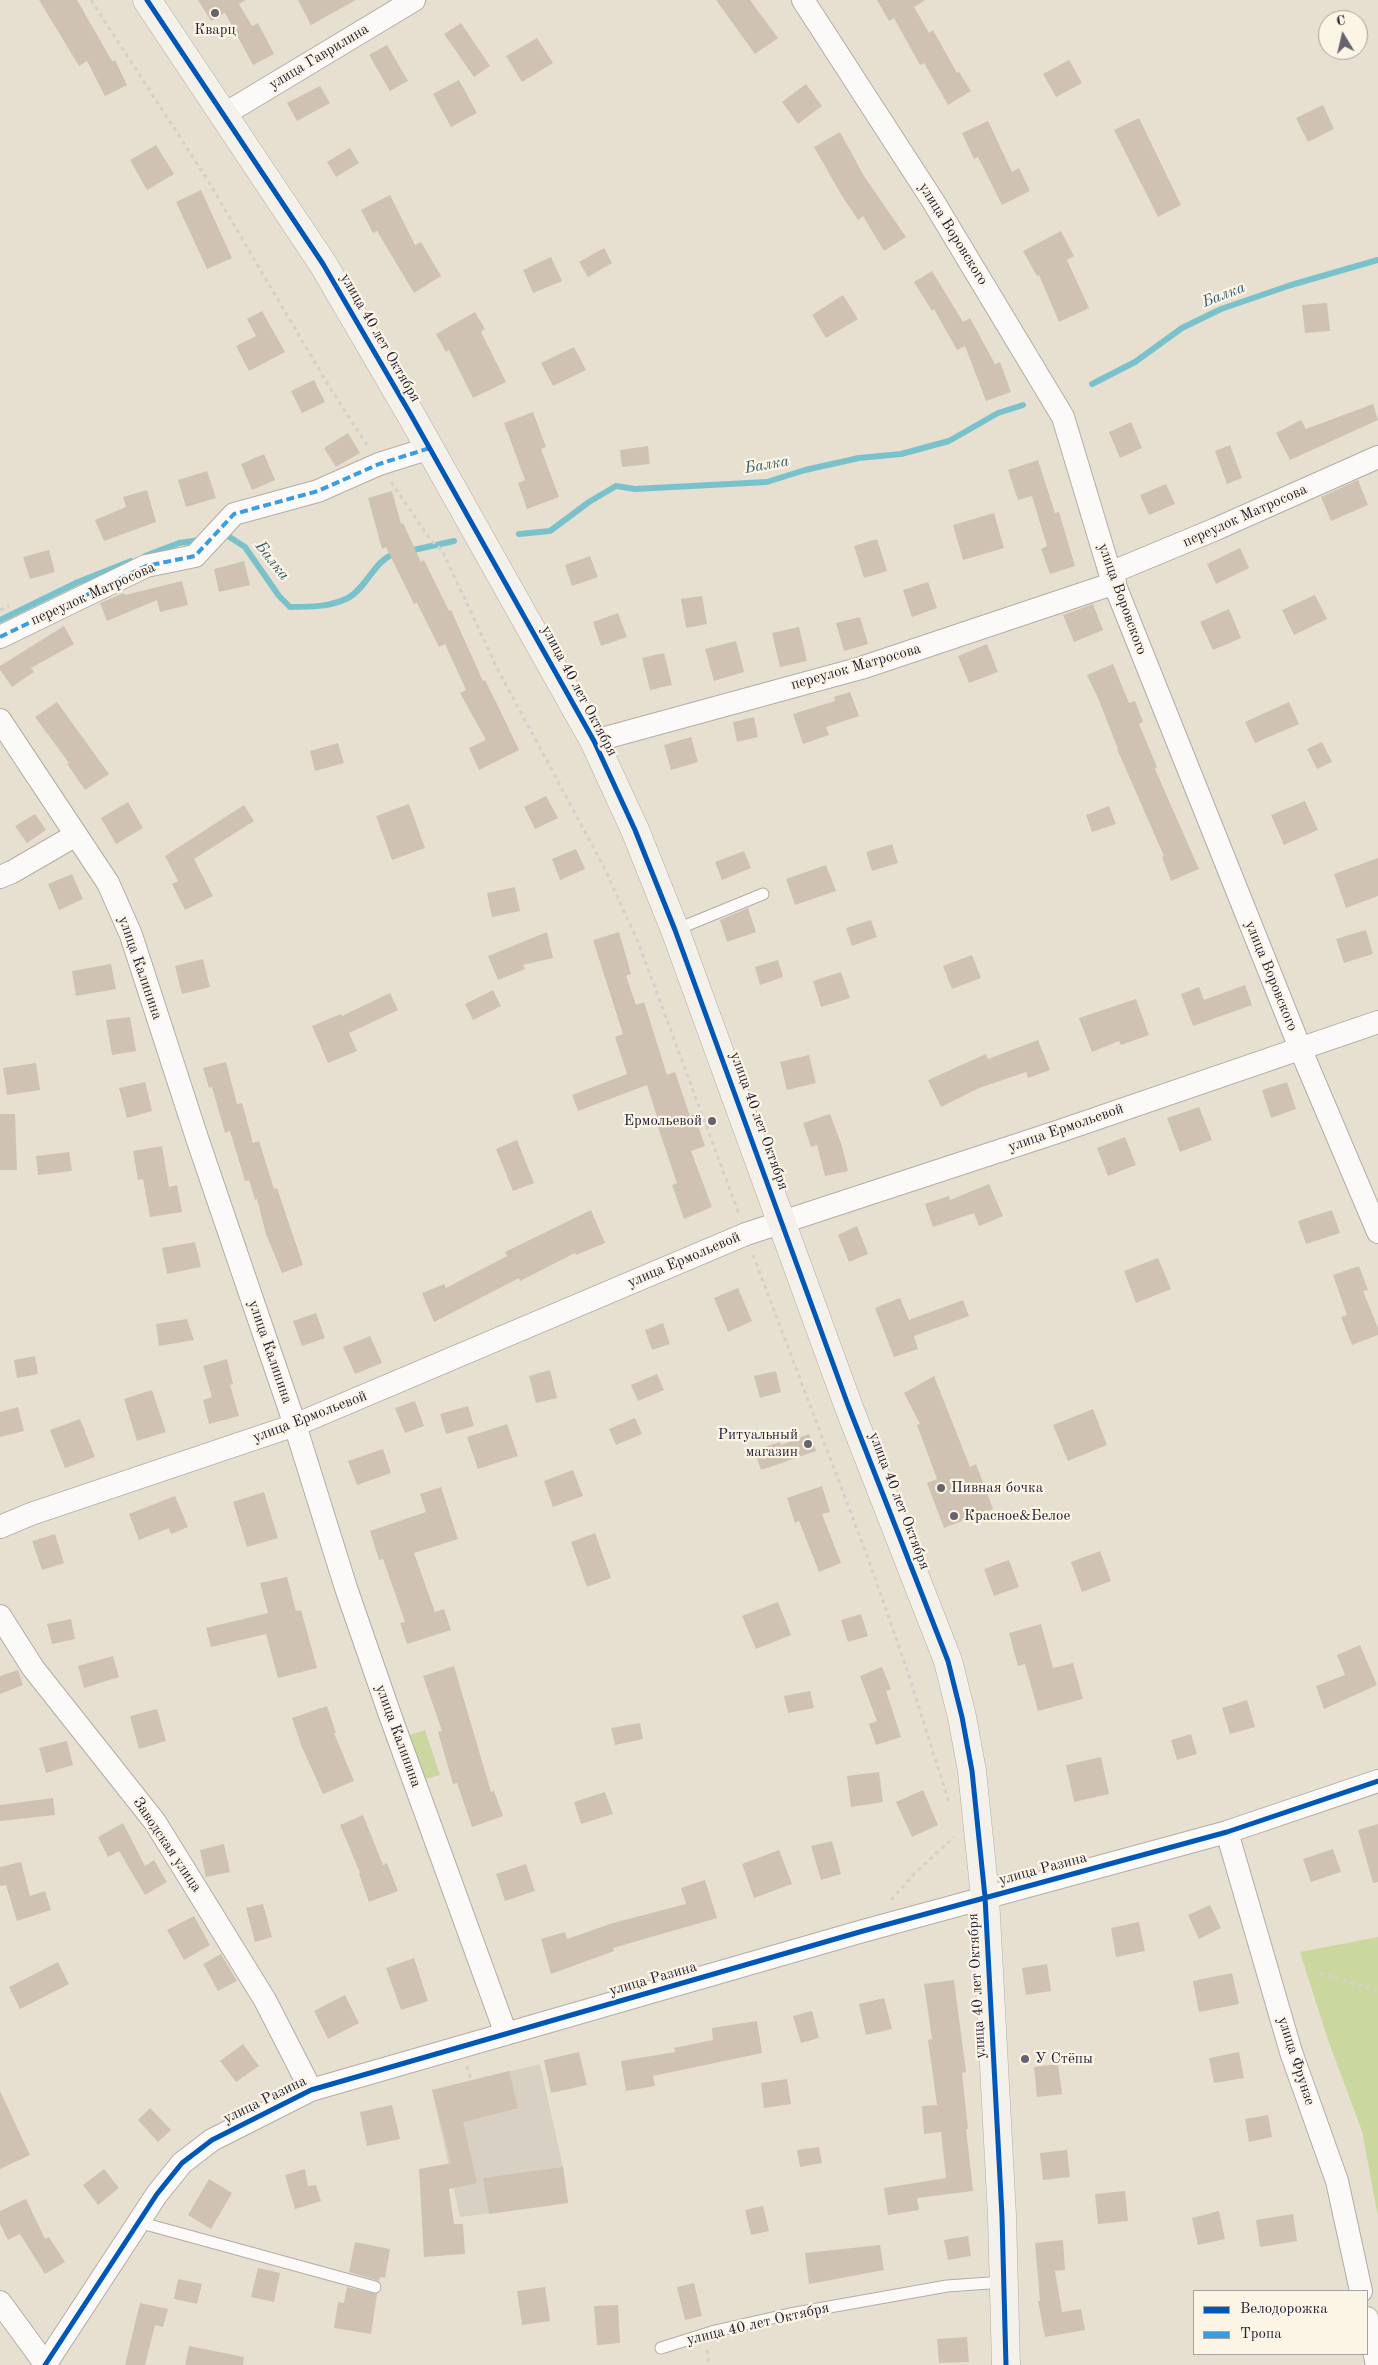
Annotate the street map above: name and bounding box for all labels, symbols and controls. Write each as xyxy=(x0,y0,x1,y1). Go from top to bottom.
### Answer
marker: Кварц xyxy=(209,7,221,19)
north arrow xyxy=(1318,10,1368,60)
text: С xyxy=(1335,14,1346,29)
street label: улица Гаврилина xyxy=(266,20,372,94)
place label: Кварц xyxy=(194,21,236,39)
street label: улица Воровского xyxy=(914,179,992,289)
street label: улица 40 лет Октября xyxy=(336,270,424,406)
water label: Балка xyxy=(1200,278,1248,312)
water label: Балка xyxy=(743,452,791,478)
street label: переулок Матросова xyxy=(1180,480,1310,552)
water label: Балка xyxy=(251,538,293,584)
street label: улица Воровского xyxy=(1093,541,1151,657)
street label: переулок Матросова xyxy=(28,558,158,630)
street label: улица 40 лет Октября xyxy=(537,622,621,760)
street label: переулок Матросова xyxy=(789,640,923,694)
street label: улица Калинина xyxy=(114,914,166,1022)
street label: улица Воровского xyxy=(1241,918,1301,1034)
street label: улица 40 лет Октября xyxy=(726,1049,792,1193)
street label: улица Ермольевой xyxy=(1006,1100,1126,1156)
place label: Ермольевой xyxy=(624,1112,702,1130)
marker: Ермольевой xyxy=(706,1115,718,1127)
street label: улица Ермольевой xyxy=(625,1228,743,1292)
street label: улица Калинина xyxy=(244,1298,296,1406)
street label: улица Ермольевой xyxy=(250,1387,370,1447)
place label: Ритуальный магазин xyxy=(718,1426,798,1461)
street label: улица 40 лет Октября xyxy=(864,1430,934,1572)
marker: Ритуальный магазин xyxy=(802,1438,814,1450)
place label: Пивная бочка xyxy=(951,1479,1043,1497)
marker: Пивная бочка xyxy=(935,1482,947,1494)
place label: Красное&Белое xyxy=(964,1507,1070,1525)
marker: Красное&Белое xyxy=(948,1510,960,1522)
street label: улица Калинина xyxy=(371,1682,425,1790)
street label: Заводская улица xyxy=(129,1794,205,1896)
street label: улица Разина xyxy=(997,1849,1089,1889)
street label: улица 40 лет Октября xyxy=(964,1913,990,2059)
street label: улица Разина xyxy=(607,1958,699,2000)
street label: улица Фрунзе xyxy=(1273,2014,1319,2108)
place label: У Стёпы xyxy=(1035,2050,1093,2068)
marker: У Стёпы xyxy=(1019,2053,1031,2065)
street label: улица Разина xyxy=(220,2072,310,2128)
legend xyxy=(1193,2290,1368,2355)
street label: улица 40 лет Октября xyxy=(685,2299,831,2349)
text: Велодорожка xyxy=(1240,2302,1328,2317)
text: Тропа xyxy=(1240,2327,1282,2342)

